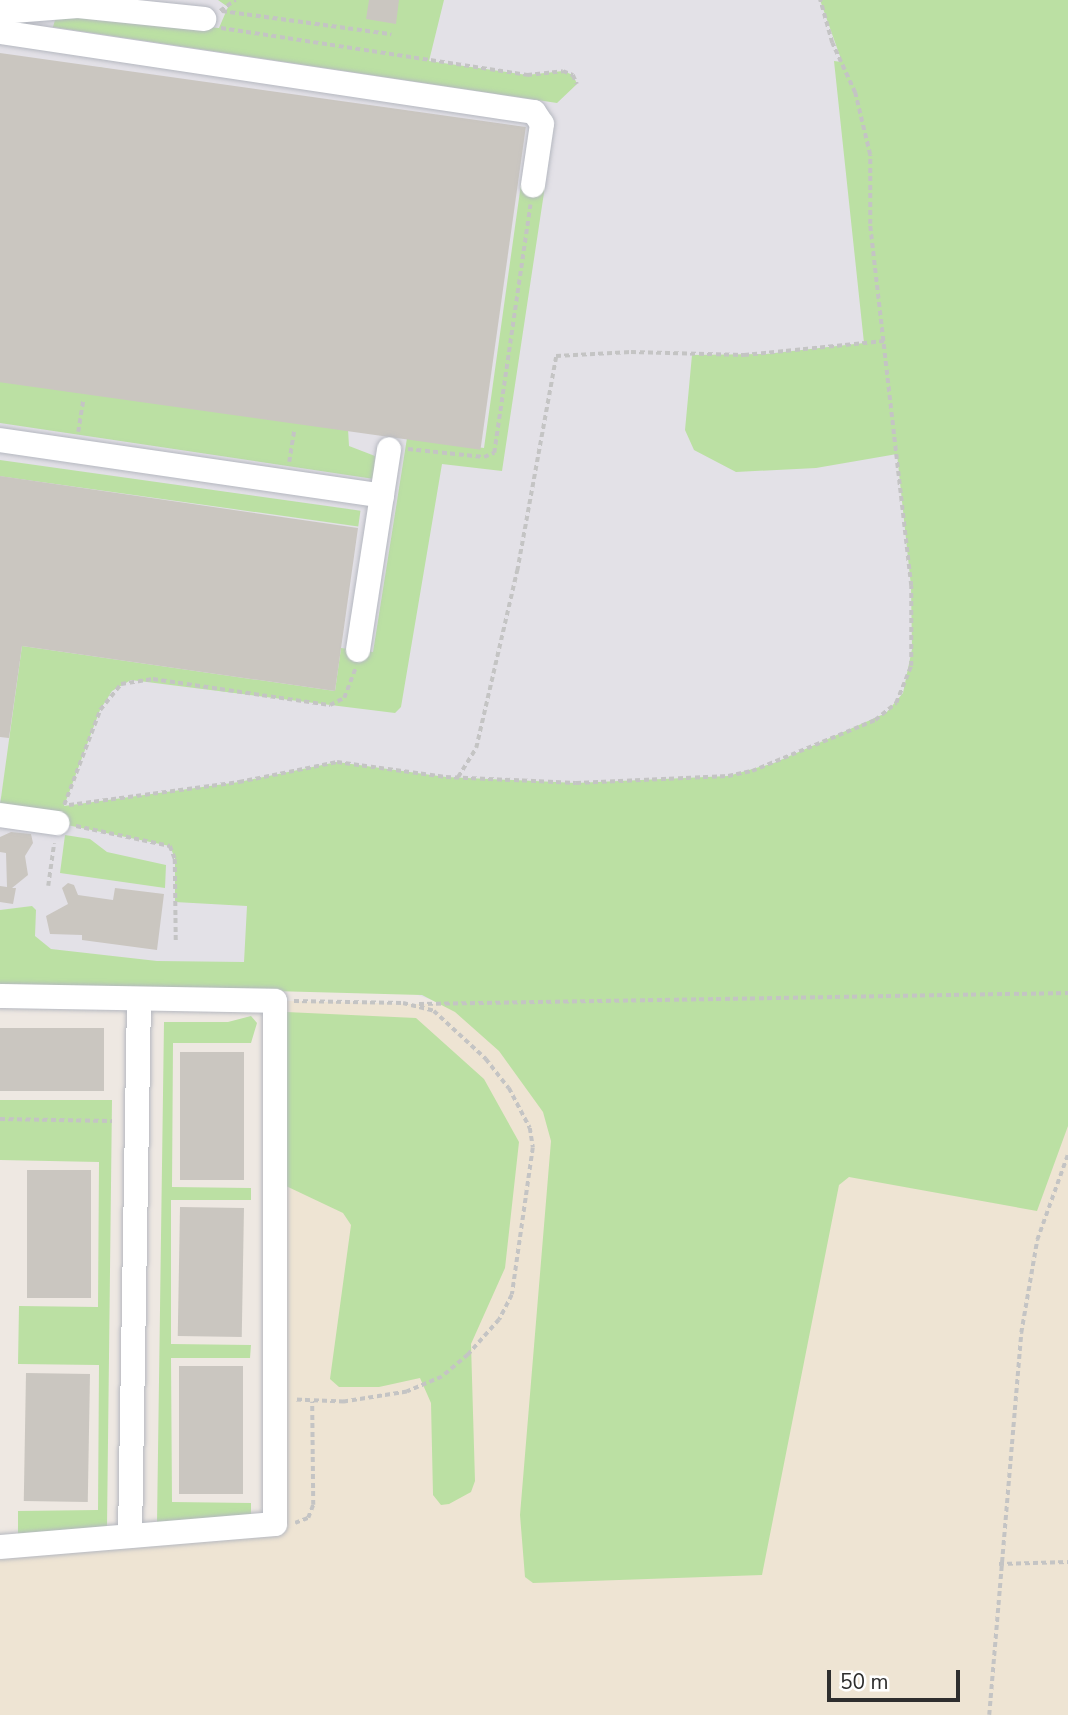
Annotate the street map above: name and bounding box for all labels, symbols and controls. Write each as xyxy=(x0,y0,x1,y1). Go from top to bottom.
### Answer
scale bar xyxy=(830,1656,963,1700)
text: 50 m xyxy=(840,1668,889,1696)

